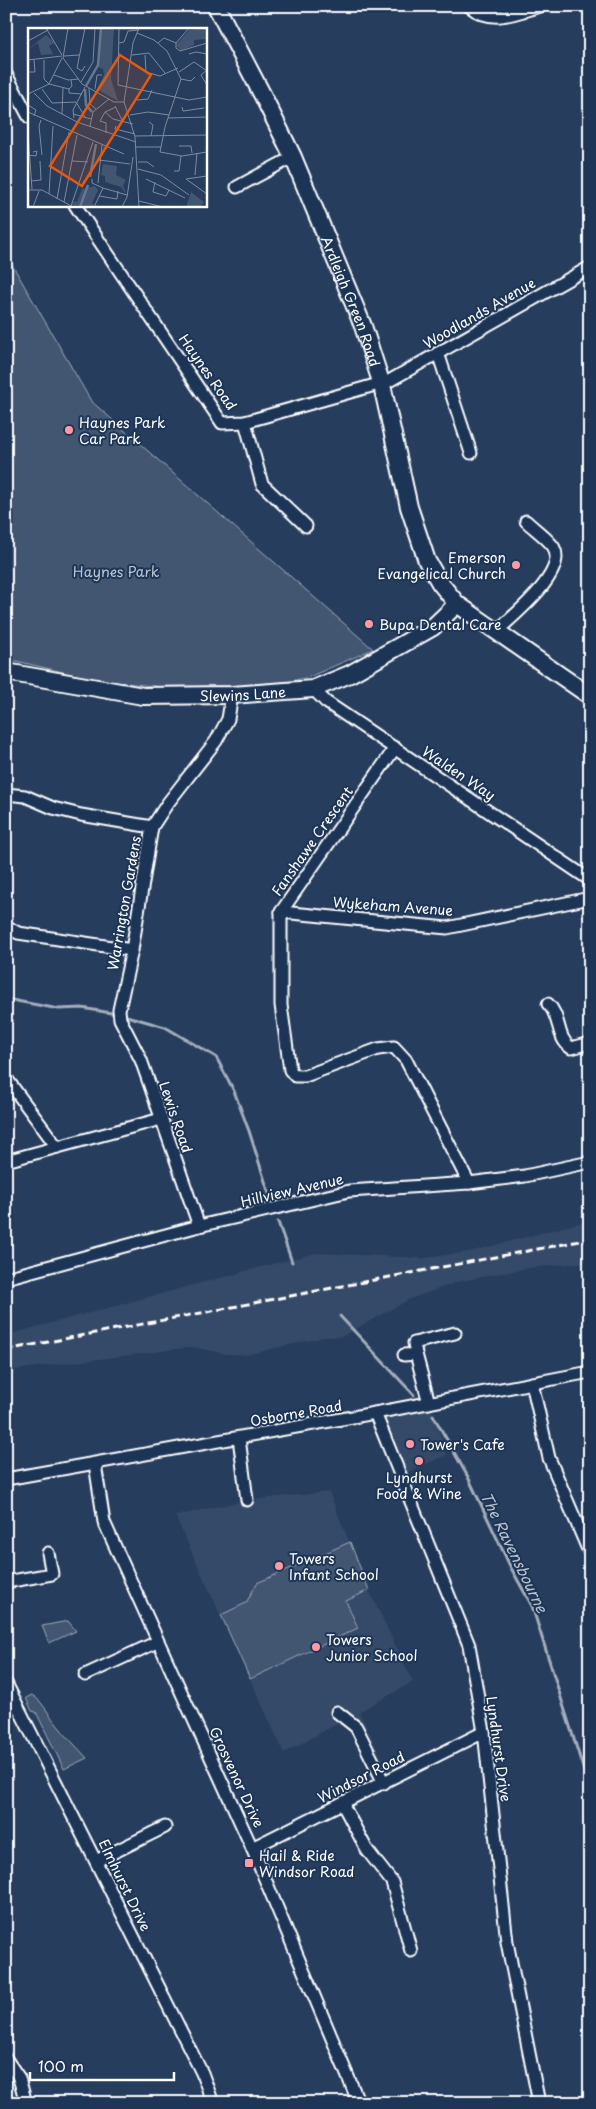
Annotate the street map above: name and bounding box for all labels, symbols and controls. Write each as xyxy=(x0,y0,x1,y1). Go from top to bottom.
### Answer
inset map xyxy=(28,28,206,206)
street label: Ardleigh Green Road xyxy=(316,233,386,369)
street label: Woodlands Avenue xyxy=(419,272,539,354)
street label: Haynes Road xyxy=(174,330,242,414)
place label: Haynes Park Car Park xyxy=(79,412,166,449)
marker: Haynes Park Car Park xyxy=(63,424,75,436)
place label: Emerson Evangelical Church xyxy=(378,547,506,584)
marker: Emerson Evangelical Church xyxy=(510,559,522,571)
park label: Haynes Park xyxy=(73,561,160,582)
place label: Bupa Dental Care xyxy=(379,614,501,635)
marker: Bupa Dental Care xyxy=(363,618,375,630)
street label: Slewins Lane xyxy=(200,681,287,706)
street label: Walden Way xyxy=(418,741,500,805)
street label: Fanshawe Crescent xyxy=(266,782,358,900)
street label: Warrington Gardens xyxy=(102,834,146,972)
street label: Wykeham Avenue xyxy=(332,891,454,921)
street label: Lewis Road xyxy=(154,1078,198,1156)
street label: Hillview Avenue xyxy=(238,1168,346,1212)
street label: Osborne Road xyxy=(248,1395,344,1431)
place label: Tower's Cafe xyxy=(420,1434,505,1455)
marker: Tower's Cafe xyxy=(404,1438,416,1450)
marker: Lyndhurst Food & Wine xyxy=(413,1455,425,1467)
place label: Lyndhurst Food & Wine xyxy=(376,1467,462,1504)
water label: The Ravensbourne xyxy=(476,1488,555,1617)
place label: Towers Infant School xyxy=(289,1548,379,1585)
marker: Towers Infant School xyxy=(273,1560,285,1572)
place label: Towers Junior School xyxy=(326,1629,417,1666)
marker: Towers Junior School xyxy=(310,1641,322,1653)
street label: Lyndhurst Drive xyxy=(481,1695,517,1803)
street label: Grosvenor Drive xyxy=(204,1723,270,1831)
street label: Windsor Road xyxy=(314,1746,408,1808)
street label: Elmhurst Drive xyxy=(94,1835,156,1935)
place label: Hail & Ride Windsor Road xyxy=(259,1845,355,1882)
marker: Hail & Ride Windsor Road xyxy=(243,1857,255,1869)
scale bar xyxy=(30,2049,174,2081)
text: 100 m xyxy=(38,2054,84,2077)

